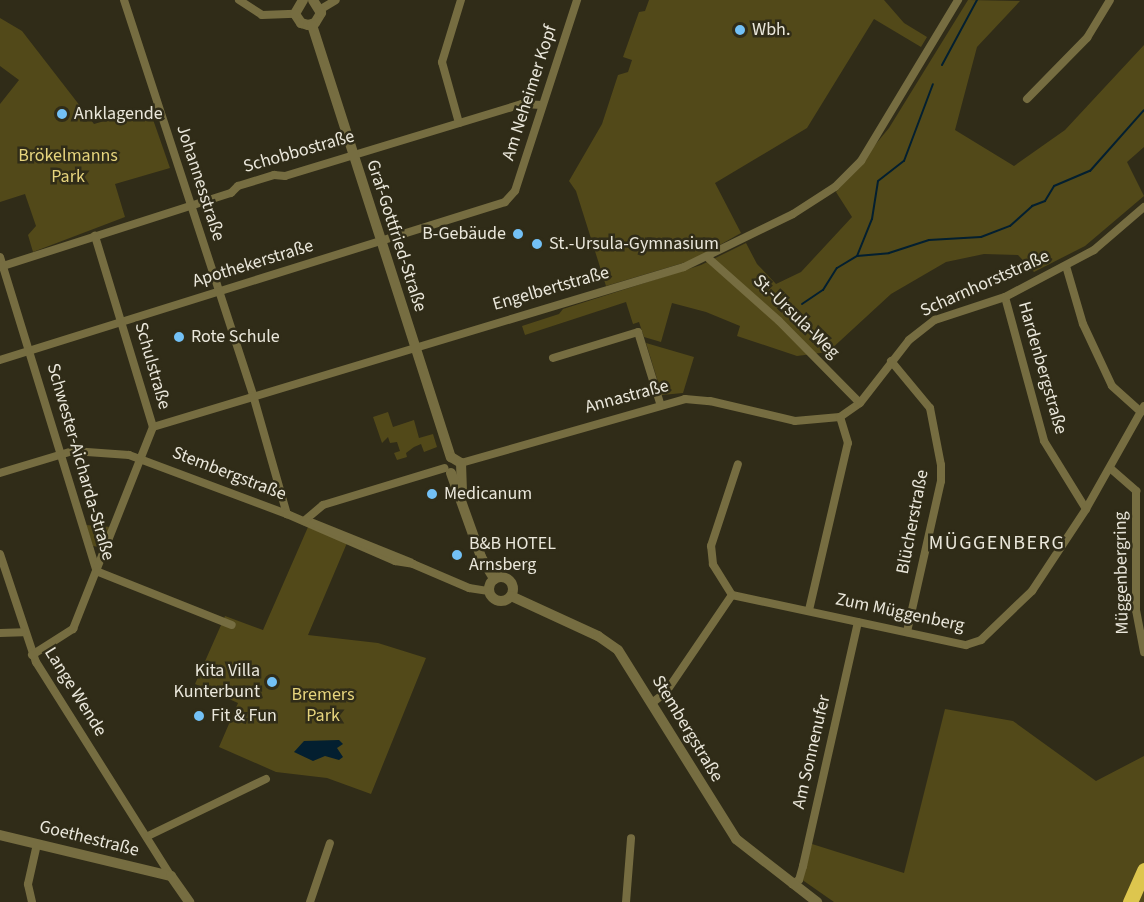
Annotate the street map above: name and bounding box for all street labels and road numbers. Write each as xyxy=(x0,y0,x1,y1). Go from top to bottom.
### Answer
street label: Am Neheimer Kopf xyxy=(498,23,562,163)
street label: Johannesstraße xyxy=(171,122,229,244)
street label: Schobbostraße xyxy=(241,126,357,178)
street label: Graf-Gottfried-Straße xyxy=(361,157,431,315)
street label: Apothekerstraße xyxy=(190,235,316,293)
street label: Scharnhorststraße xyxy=(917,246,1053,322)
street label: Engelbertstraße xyxy=(490,262,612,316)
street label: St.-Ursula-Weg xyxy=(748,270,844,364)
street label: Hardenbergstraße xyxy=(1013,299,1071,437)
street label: Schulstraße xyxy=(129,320,175,412)
street label: Schwester-Aicharda-Straße xyxy=(42,361,118,563)
street label: Annastraße xyxy=(583,375,671,419)
street label: Stembergstraße xyxy=(169,442,289,506)
street label: Blücherstraße xyxy=(892,468,934,576)
street label: Müggenbergring xyxy=(1110,511,1134,635)
street label: Zum Müggenberg xyxy=(834,589,966,637)
street label: Lange Wende xyxy=(39,644,111,740)
street label: Stembergstraße xyxy=(647,672,727,786)
street label: Am Sonnenufer xyxy=(788,693,836,811)
street label: Goethestraße xyxy=(37,816,141,862)

